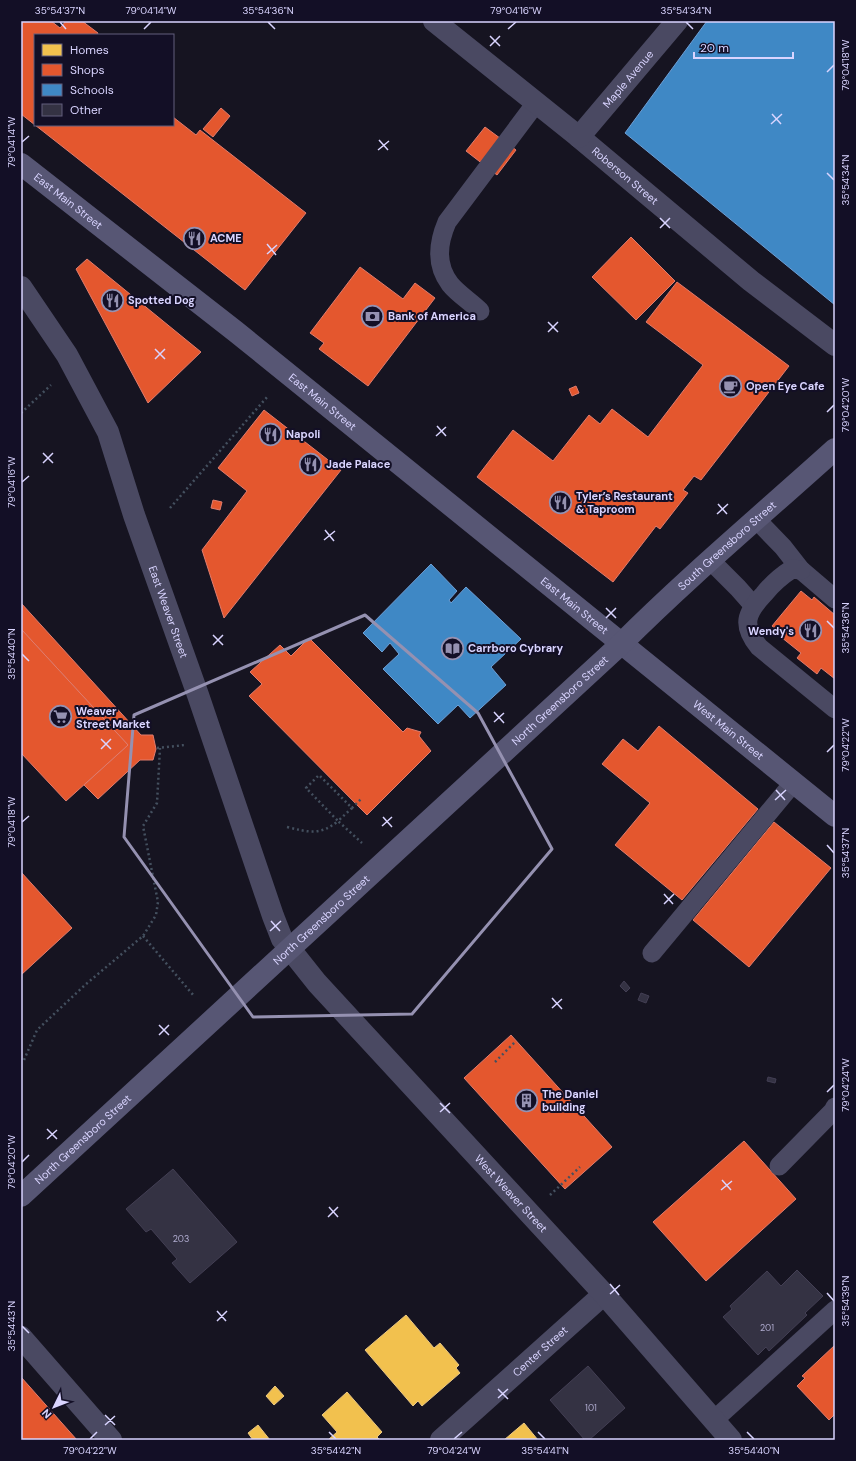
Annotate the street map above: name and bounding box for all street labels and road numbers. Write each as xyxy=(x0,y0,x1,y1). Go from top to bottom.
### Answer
street label: Maple Avenue xyxy=(600,47,656,111)
street label: Roberson Street xyxy=(589,144,661,208)
street label: East Main Street xyxy=(31,170,105,232)
street label: East Main Street xyxy=(286,370,359,433)
street label: South Greensboro Street xyxy=(675,498,779,593)
street label: East Weaver Street xyxy=(146,564,191,660)
street label: East Main Street xyxy=(538,574,611,637)
street label: North Greensboro Street xyxy=(508,652,611,748)
street label: West Main Street xyxy=(690,697,767,763)
street label: North Greensboro Street xyxy=(270,872,372,968)
street label: North Greensboro Street xyxy=(32,1091,134,1187)
street label: West Weaver Street xyxy=(472,1152,551,1235)
street label: Center Street xyxy=(510,1323,570,1380)

